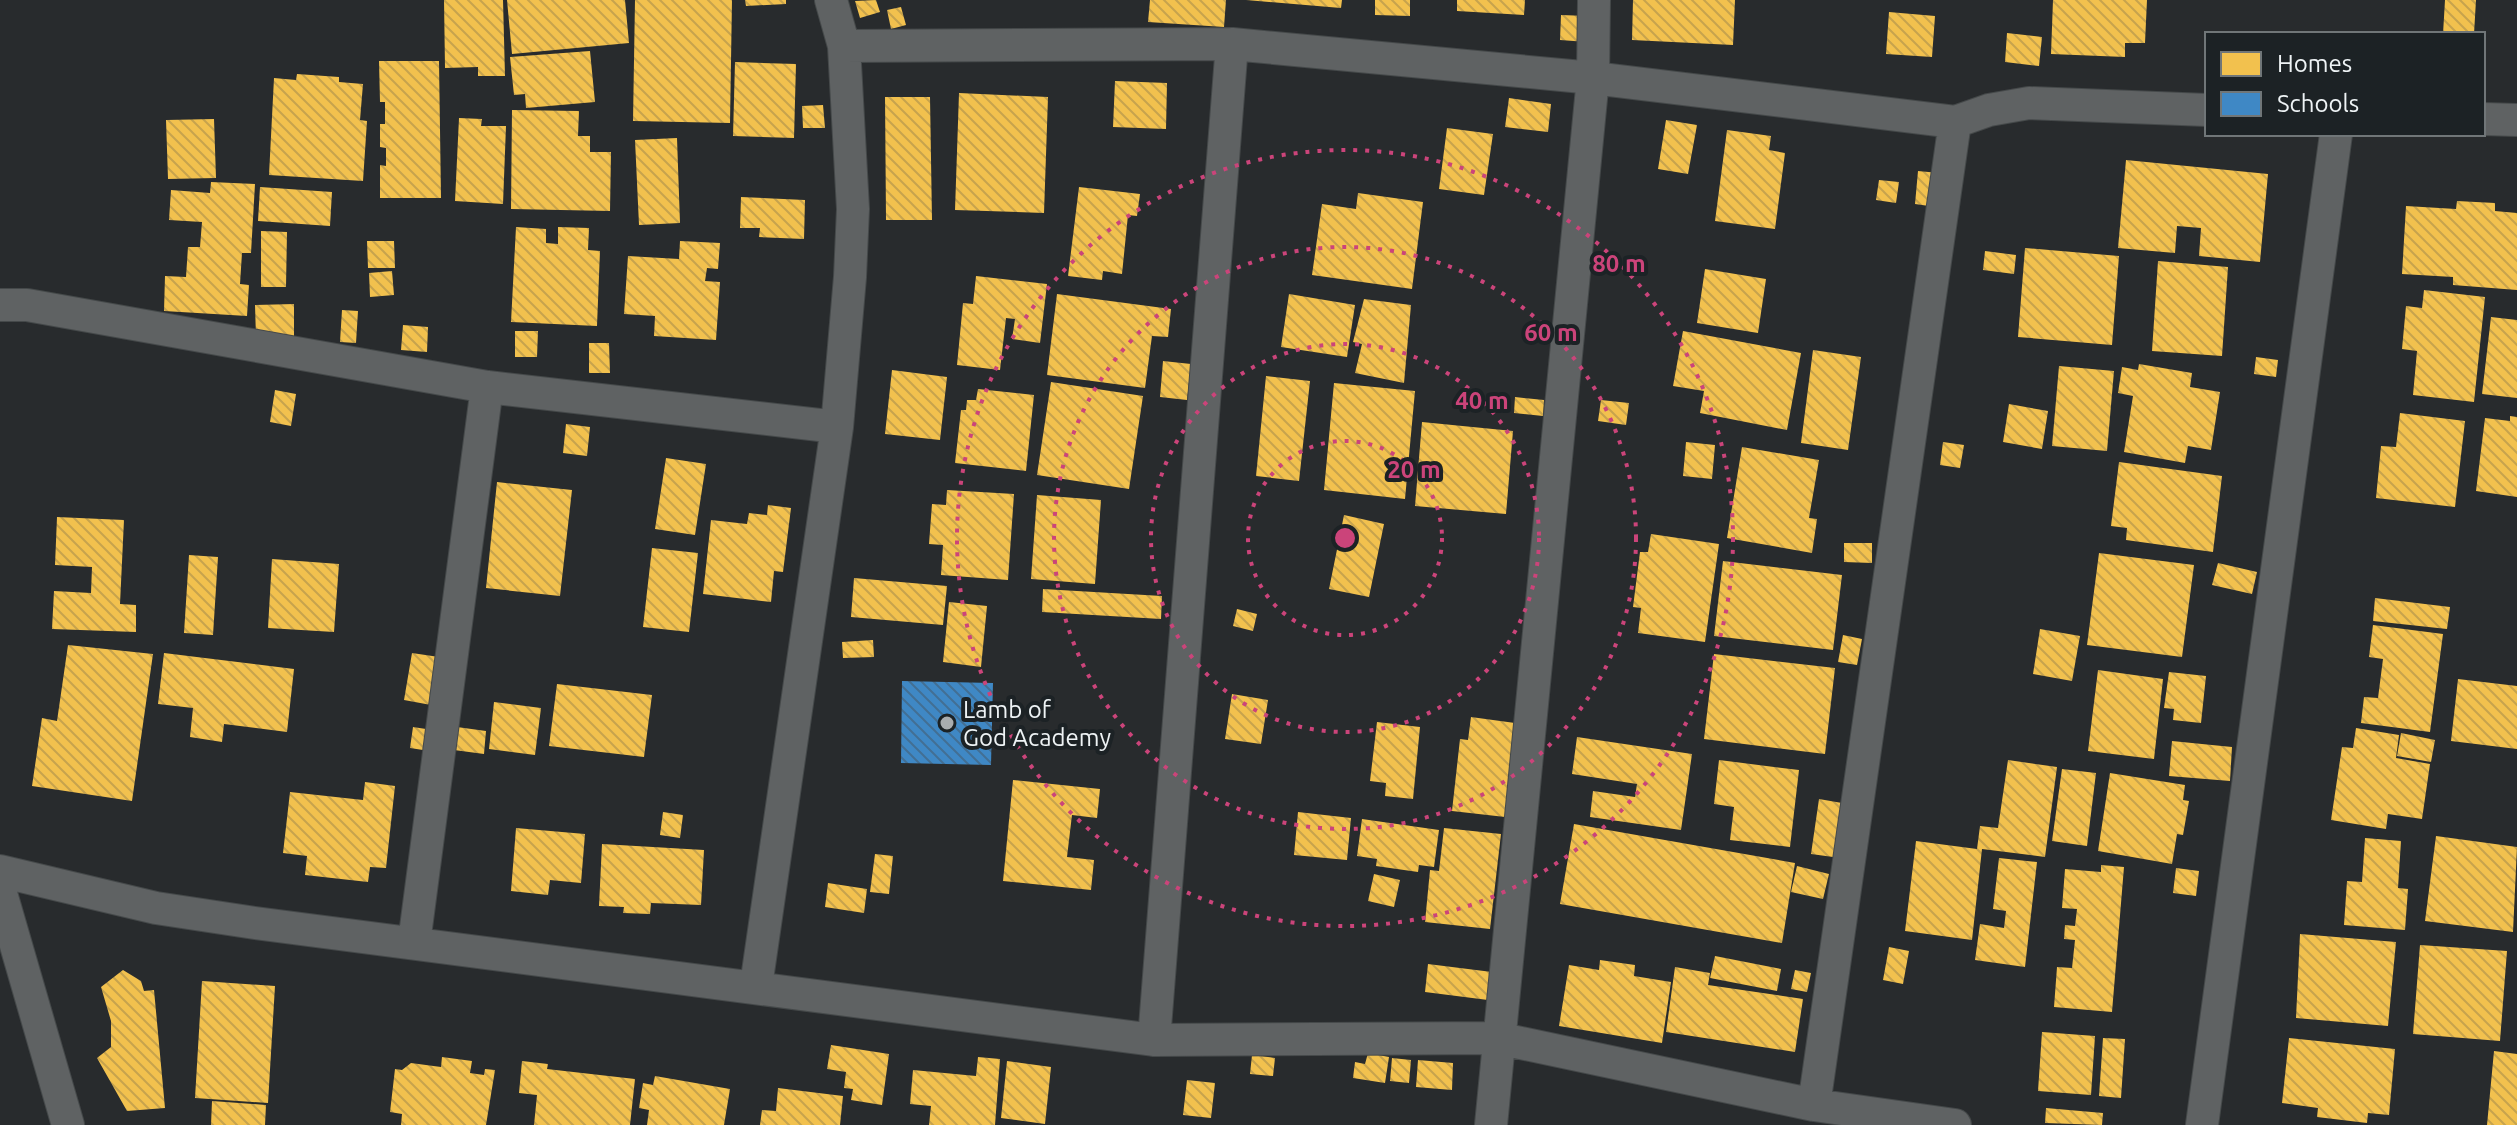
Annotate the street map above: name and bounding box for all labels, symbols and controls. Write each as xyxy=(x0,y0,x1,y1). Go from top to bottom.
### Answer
legend xyxy=(2205,32,2485,136)
text: Homes xyxy=(2277,50,2352,77)
text: Schools xyxy=(2277,90,2359,117)
text: 80 m xyxy=(1592,250,1646,277)
text: 60 m xyxy=(1524,319,1578,346)
text: 40 m xyxy=(1455,387,1509,414)
text: 20 m xyxy=(1387,456,1441,483)
centre of rings xyxy=(1331,524,1359,552)
place label: Lamb of God Academy xyxy=(963,696,1111,751)
marker: Lamb of God Academy xyxy=(938,714,956,732)

